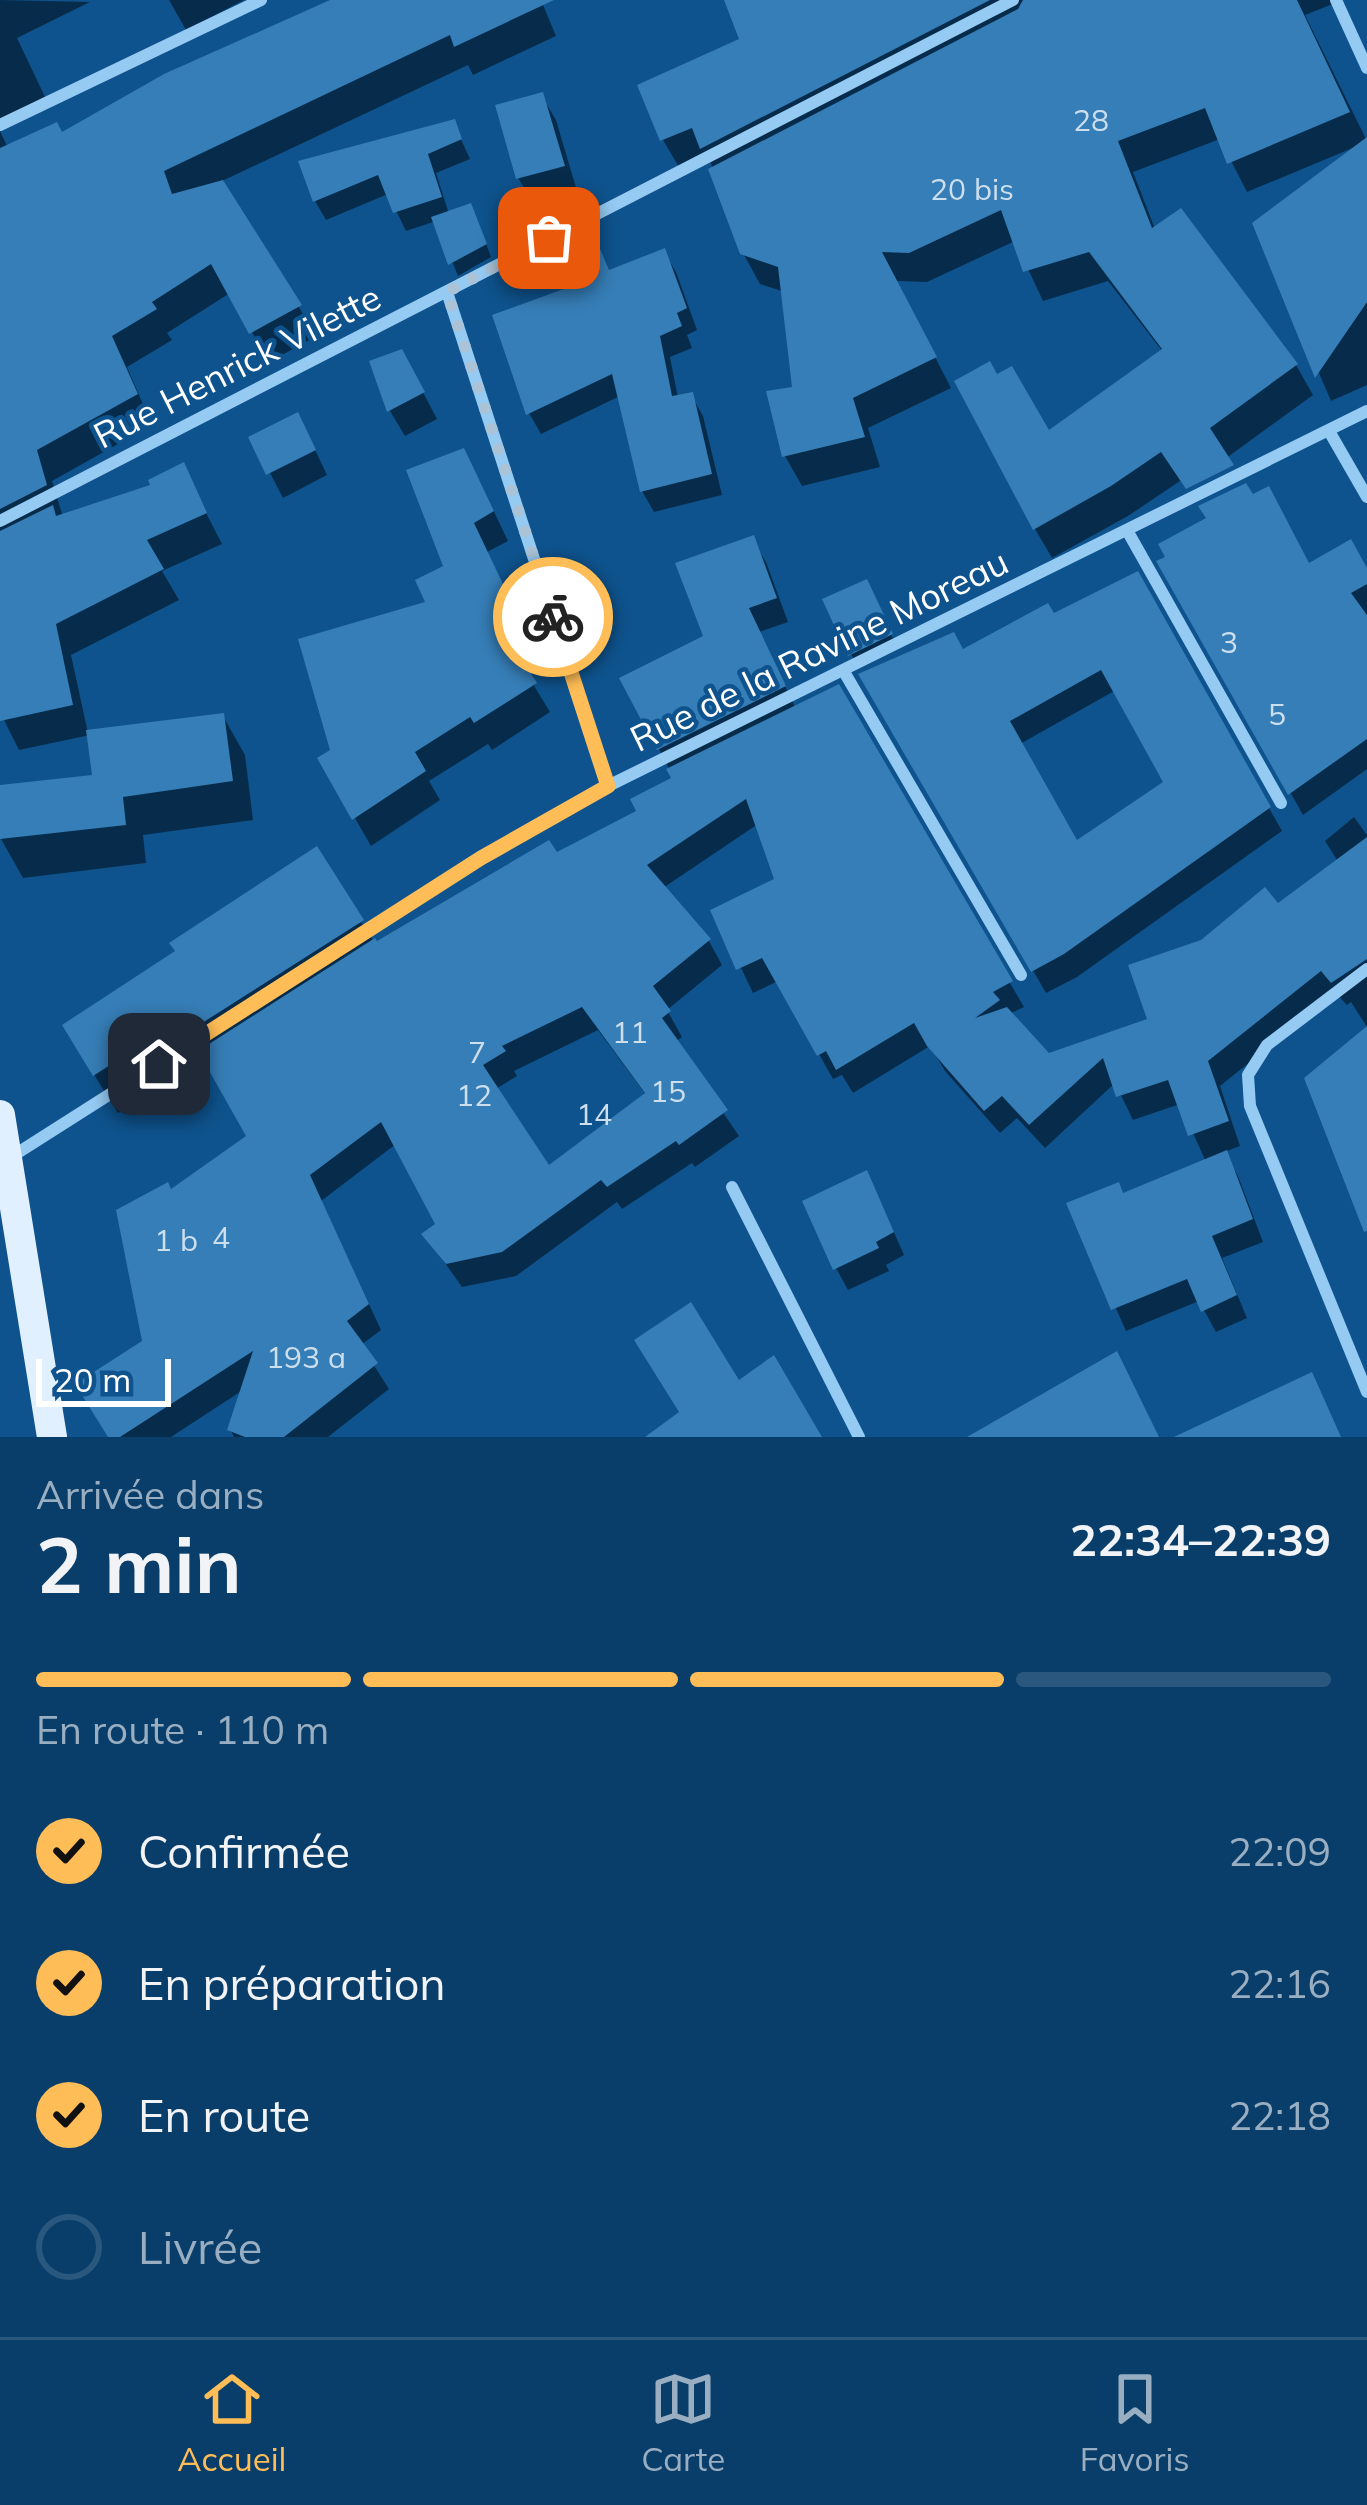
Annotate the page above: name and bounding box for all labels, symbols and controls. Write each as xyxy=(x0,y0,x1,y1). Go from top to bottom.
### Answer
house number: 28 xyxy=(1073,101,1109,139)
house number: 20 bis xyxy=(930,170,1014,208)
pin xyxy=(498,187,600,289)
icon: bag xyxy=(516,205,582,271)
street label: Rue Henrick Vilette xyxy=(86,274,388,457)
street label: Rue de la Ravine Moreau xyxy=(622,538,1015,761)
courier xyxy=(493,557,613,677)
icon: bike xyxy=(520,584,586,650)
house number: 3 xyxy=(1220,623,1238,661)
house number: 5 xyxy=(1268,695,1286,733)
pin xyxy=(108,1013,210,1115)
house number: 11 xyxy=(612,1013,648,1051)
icon: home xyxy=(126,1031,192,1097)
house number: 7 xyxy=(468,1033,486,1071)
house number: 15 xyxy=(650,1072,686,1110)
house number: 12 xyxy=(456,1076,492,1114)
house number: 14 xyxy=(576,1095,612,1133)
house number: 4 xyxy=(212,1218,230,1256)
house number: 1 b xyxy=(154,1221,198,1259)
house number: 193 a xyxy=(266,1338,346,1376)
scale bar xyxy=(36,1353,171,1406)
text: 20 m xyxy=(54,1359,131,1400)
text: Arrivée dans xyxy=(36,1470,264,1519)
text: 22:34–22:39 xyxy=(1070,1511,1331,1567)
text: 2 min xyxy=(36,1515,242,1613)
text: En route · 110 m xyxy=(36,1705,329,1754)
icon: check xyxy=(36,1818,102,1884)
text: Confirmée xyxy=(138,1823,350,1879)
text: 22:09 xyxy=(1229,1827,1331,1876)
icon: check xyxy=(36,1950,102,2016)
text: En préparation xyxy=(138,1955,446,2011)
text: 22:16 xyxy=(1229,1959,1331,2008)
icon: check xyxy=(36,2082,102,2148)
text: En route xyxy=(138,2087,310,2143)
text: 22:18 xyxy=(1229,2091,1331,2140)
text: Livrée xyxy=(138,2219,262,2275)
tab: Accueil xyxy=(177,2366,286,2479)
tab: Carte xyxy=(641,2366,725,2479)
tab: Favoris xyxy=(1080,2366,1190,2479)

